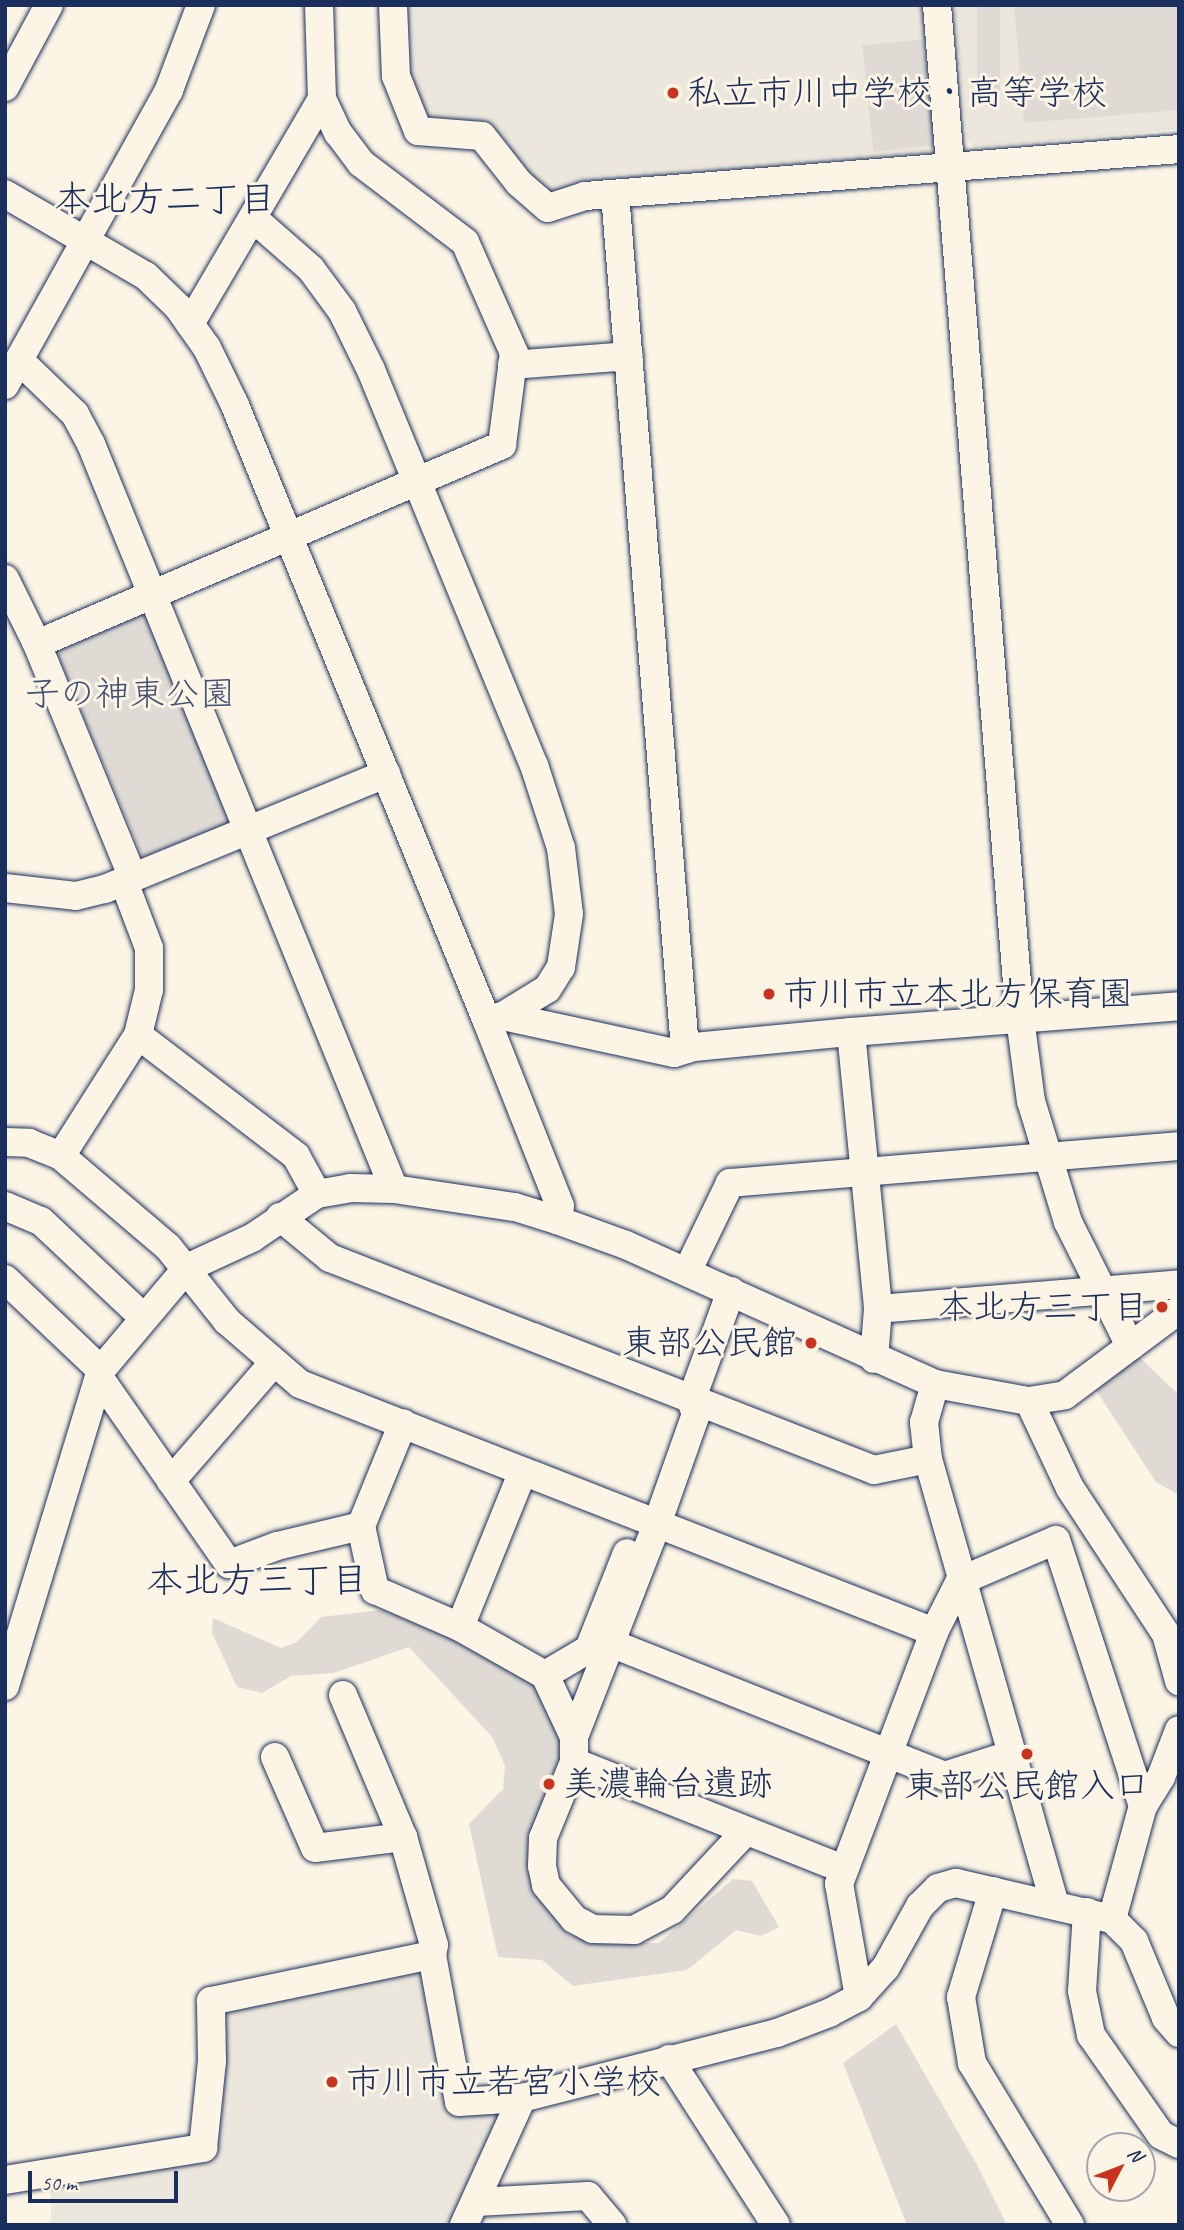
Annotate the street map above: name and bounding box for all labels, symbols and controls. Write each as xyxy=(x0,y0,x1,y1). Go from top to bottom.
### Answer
place label: 私立市川中学校・高等学校 xyxy=(687,72,1107,114)
marker: 私立市川中学校・高等学校 xyxy=(665,85,681,101)
district label: 本北方二丁目 xyxy=(54,177,276,221)
park label: 子の神東公園 xyxy=(25,673,235,715)
place label: 市川市立本北方保育園 xyxy=(783,973,1133,1015)
marker: 市川市立本北方保育園 xyxy=(761,986,777,1002)
place label: 本北方三丁目 xyxy=(938,1286,1148,1328)
marker: 本北方三丁目 xyxy=(1154,1299,1170,1315)
place label: 東部公民館 xyxy=(622,1322,797,1364)
marker: 東部公民館 xyxy=(803,1335,819,1351)
district label: 本北方三丁目 xyxy=(146,1558,368,1602)
marker: 東部公民館入口 xyxy=(1019,1746,1035,1762)
place label: 美濃輪台遺跡 xyxy=(563,1763,773,1805)
place label: 東部公民館入口 xyxy=(905,1765,1149,1807)
marker: 美濃輪台遺跡 xyxy=(541,1776,557,1792)
place label: 市川市立若宮小学校 xyxy=(346,2061,661,2103)
marker: 市川市立若宮小学校 xyxy=(324,2074,340,2090)
north arrow xyxy=(1086,2132,1156,2202)
text: N xyxy=(1122,2142,1148,2167)
scale bar xyxy=(32,2156,182,2200)
text: 50 m xyxy=(41,2170,77,2196)

